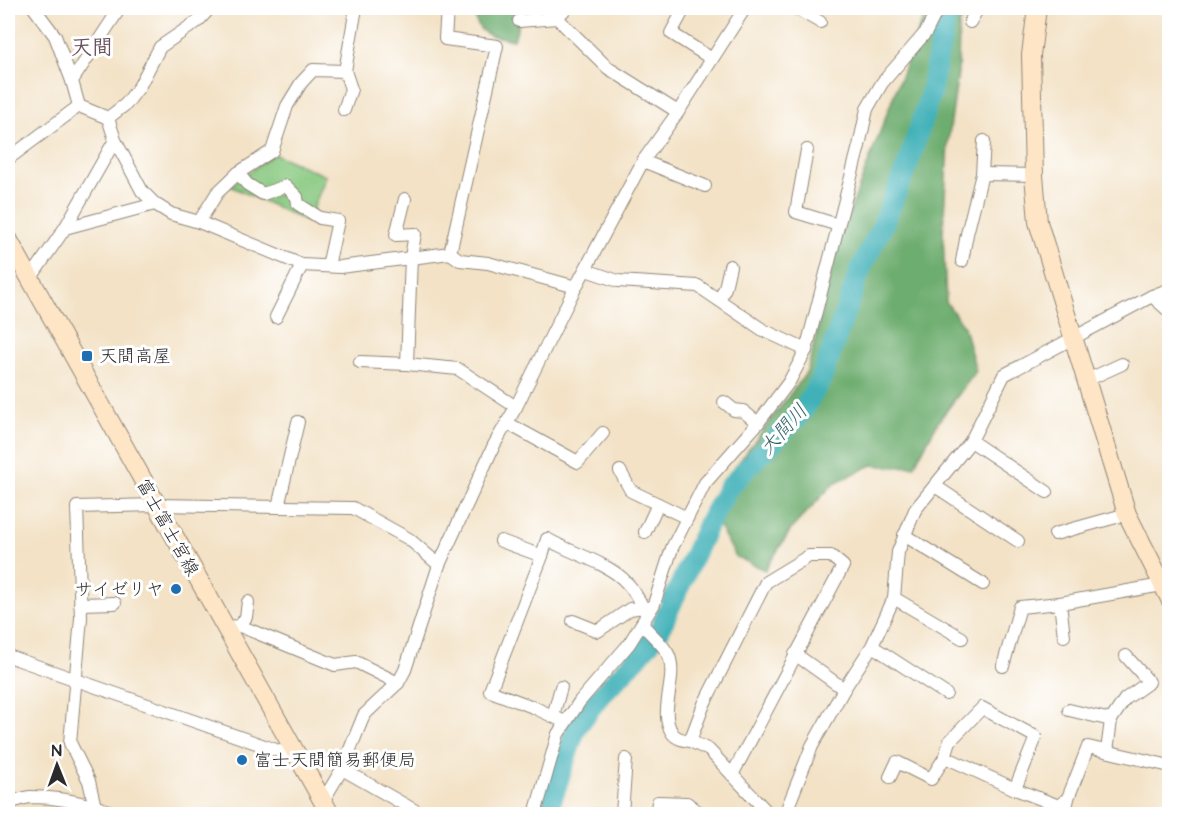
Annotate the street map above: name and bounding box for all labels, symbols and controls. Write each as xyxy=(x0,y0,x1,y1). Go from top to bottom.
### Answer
district label: 天間 xyxy=(71,33,113,62)
place label: 天間高屋 xyxy=(99,344,171,369)
marker: 天間高屋 xyxy=(80,349,94,363)
water label: 大間川 xyxy=(753,398,814,461)
street label: 富士富士宮線 xyxy=(130,474,205,581)
place label: サイゼリヤ xyxy=(75,577,164,602)
marker: サイゼリヤ xyxy=(169,582,183,596)
north arrow xyxy=(27,735,87,795)
text: N xyxy=(52,740,62,762)
place label: 富士天間簡易郵便局 xyxy=(254,748,416,773)
marker: 富士天間簡易郵便局 xyxy=(235,753,249,767)

